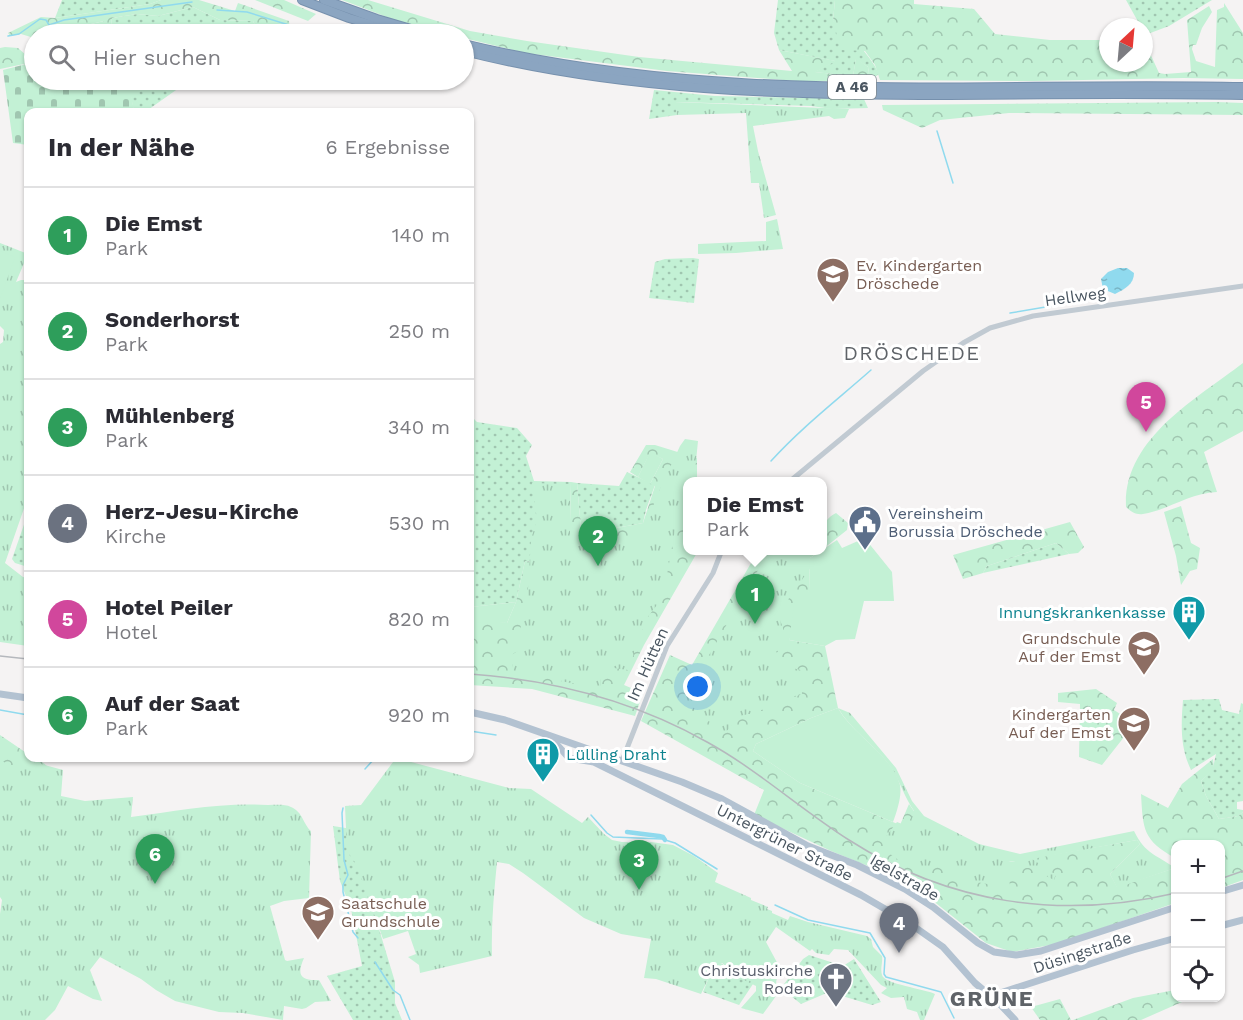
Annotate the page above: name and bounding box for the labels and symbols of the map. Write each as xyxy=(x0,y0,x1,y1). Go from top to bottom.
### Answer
north arrow xyxy=(1099,18,1153,72)
road number: A 46 xyxy=(828,75,876,99)
school or university icon: Ev. Kindergarten Dröschede xyxy=(815,256,851,303)
place label: Ev. Kindergarten Dröschede xyxy=(856,256,982,293)
street label: Hellweg xyxy=(1043,283,1107,310)
district label: DRÖSCHEDE xyxy=(843,341,981,365)
pin: 5 xyxy=(1126,382,1166,432)
public building icon: Vereinsheim Borussia Dröschede xyxy=(847,504,883,551)
place label: Vereinsheim Borussia Dröschede xyxy=(888,504,1043,541)
pin: 2 xyxy=(578,516,618,566)
pin: 1 xyxy=(736,574,774,624)
building icon: Innungskrankenkasse xyxy=(1171,594,1207,641)
place label: Innungskrankenkasse xyxy=(998,603,1166,622)
street label: Im Hütten xyxy=(623,625,672,704)
place label: Grundschule Auf der Emst xyxy=(1018,629,1121,666)
school or university icon: Grundschule Auf der Emst xyxy=(1126,629,1162,676)
your location xyxy=(683,672,712,701)
place label: Kindergarten Auf der Emst xyxy=(1008,705,1111,742)
school or university icon: Kindergarten Auf der Emst xyxy=(1116,705,1152,752)
building icon: Lülling Draht xyxy=(525,736,561,783)
place label: Lülling Draht xyxy=(566,745,667,764)
street label: Untergrüner Straße xyxy=(714,800,856,885)
pin: 6 xyxy=(136,834,174,884)
pin: 3 xyxy=(620,840,658,890)
street label: Igelstraße xyxy=(867,850,943,905)
school or university icon: Saatschule Grundschule xyxy=(300,894,336,941)
place label: Saatschule Grundschule xyxy=(341,894,440,931)
pin: 4 xyxy=(880,904,918,953)
street label: Düsingstraße xyxy=(1031,928,1134,977)
place label: Christuskirche Roden xyxy=(700,961,813,998)
church icon: Christuskirche Roden xyxy=(818,961,854,1008)
district label: GRÜNE xyxy=(950,986,1034,1011)

